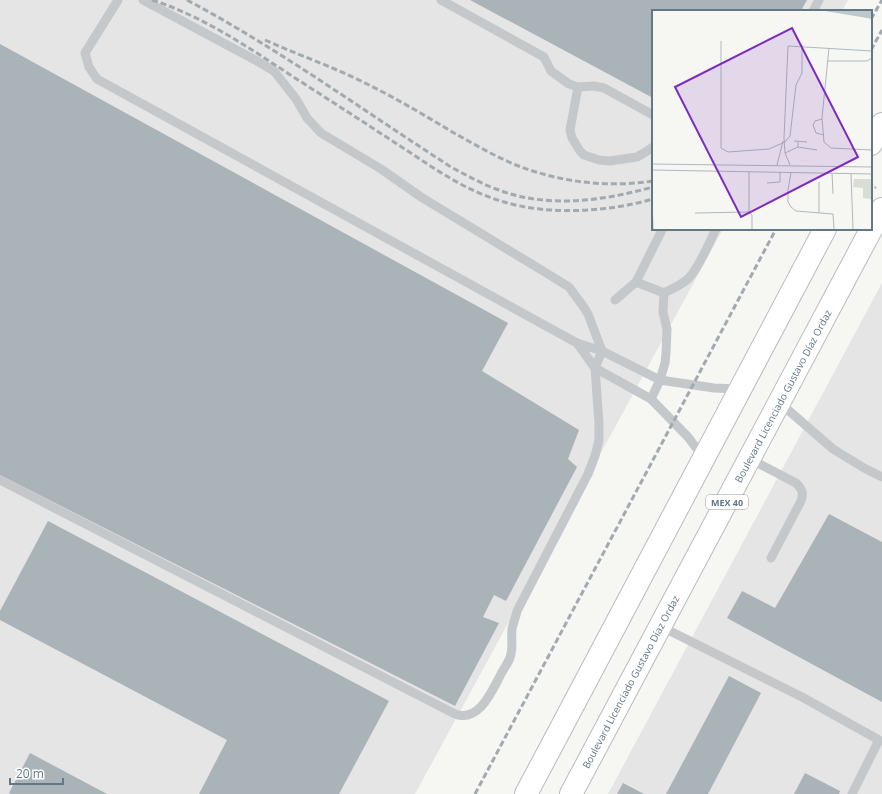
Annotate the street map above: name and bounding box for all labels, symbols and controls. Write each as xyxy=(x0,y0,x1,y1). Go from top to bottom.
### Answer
inset map xyxy=(652,10,872,230)
street label: Boulevard Licenciado Gustavo Díaz Ordaz xyxy=(731,307,835,485)
road number: MEX 40 xyxy=(706,495,748,509)
street label: Boulevard Licenciado Gustavo Díaz Ordaz xyxy=(579,593,682,771)
scale bar xyxy=(10,760,63,786)
text: 20 m xyxy=(16,765,44,782)

